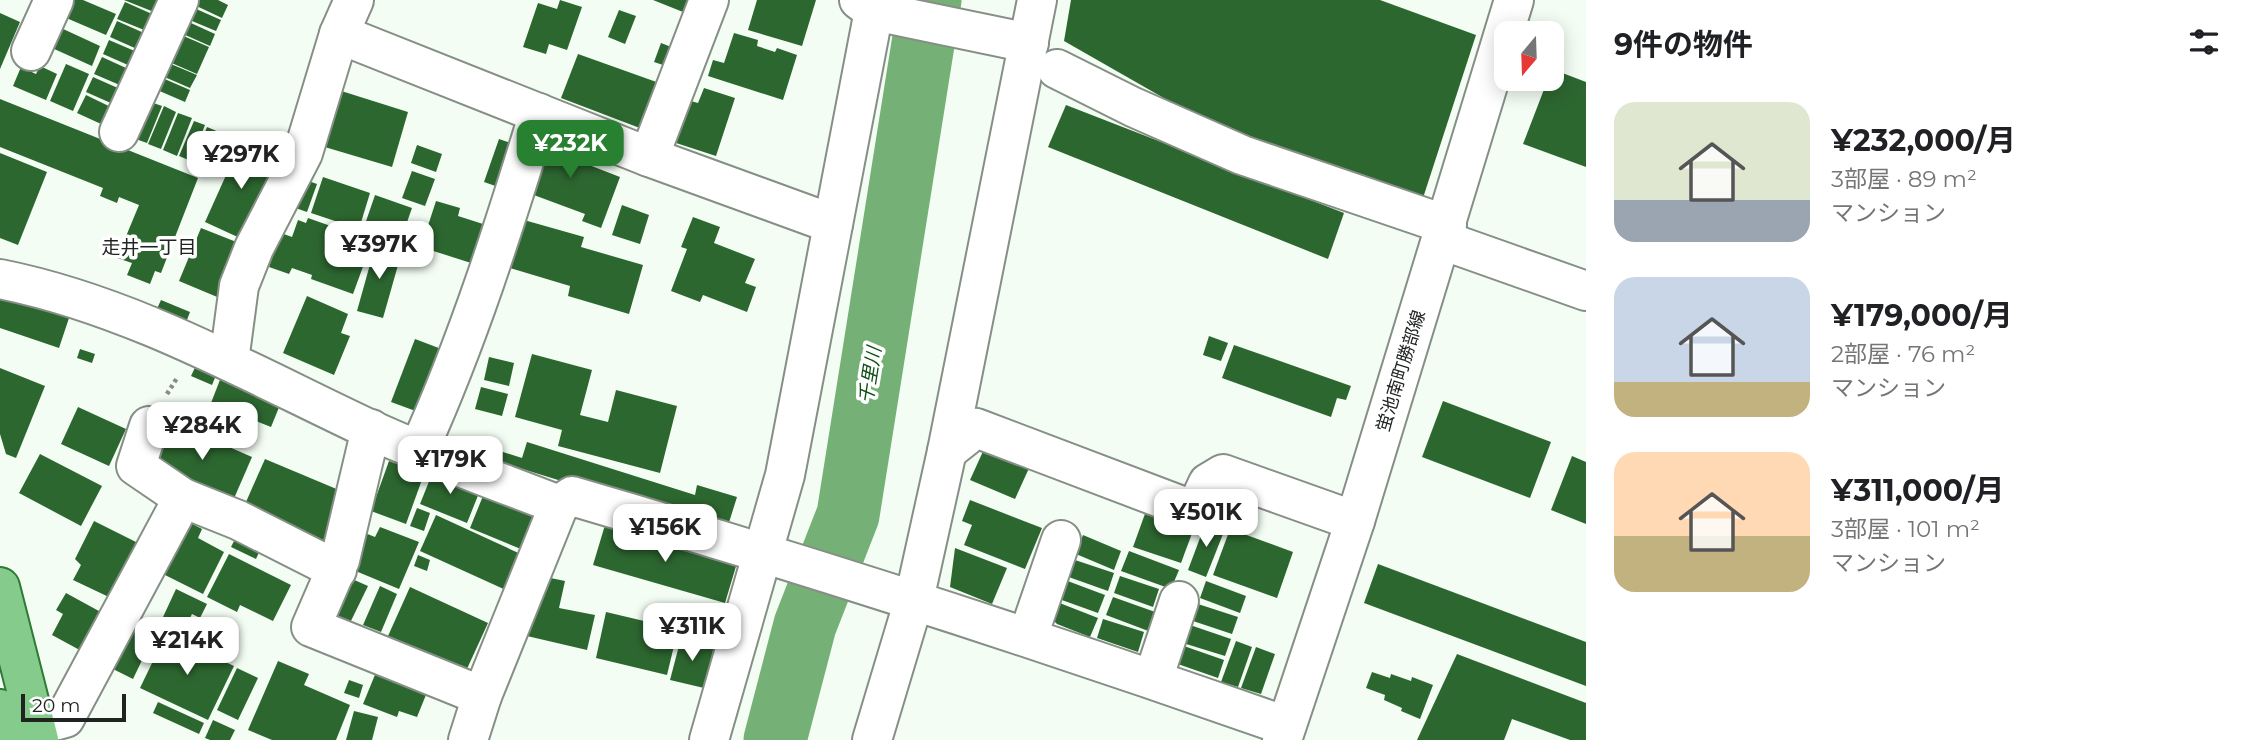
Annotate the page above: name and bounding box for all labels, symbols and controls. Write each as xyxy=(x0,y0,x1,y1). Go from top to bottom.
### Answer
north arrow xyxy=(1494,21,1564,91)
map controls xyxy=(1494,21,1564,91)
icon: filters xyxy=(2185,23,2223,61)
text: 9件の物件 xyxy=(1614,26,1753,63)
pin: ¥232K xyxy=(521,120,619,180)
text: ¥232,000/月 xyxy=(1831,122,2016,159)
text: ¥232K xyxy=(533,129,607,157)
icon: home xyxy=(1670,130,1754,214)
pin: ¥297K xyxy=(192,132,290,191)
text: ¥297K xyxy=(203,140,279,168)
text: 3部屋 · 89 m² xyxy=(1831,165,1977,193)
text: マンション xyxy=(1831,199,1946,227)
pin: ¥397K xyxy=(330,222,428,281)
text: ¥397K xyxy=(341,230,417,258)
district label: 走井一丁目 xyxy=(101,236,197,259)
text: ¥179,000/月 xyxy=(1831,297,2013,334)
icon: home xyxy=(1670,305,1754,389)
street label: 蛍池南町勝部線 xyxy=(1372,308,1430,434)
text: 2部屋 · 76 m² xyxy=(1831,340,1975,368)
water label: 千里川 xyxy=(854,343,886,405)
text: マンション xyxy=(1831,374,1946,402)
pin: ¥284K xyxy=(153,402,251,462)
text: ¥284K xyxy=(163,411,241,439)
pin: ¥179K xyxy=(401,436,499,496)
text: ¥179K xyxy=(414,445,486,473)
text: ¥311,000/月 xyxy=(1831,472,2004,509)
icon: home xyxy=(1670,480,1754,564)
pin: ¥501K xyxy=(1157,490,1255,549)
text: ¥501K xyxy=(1170,498,1242,526)
pin: ¥156K xyxy=(616,504,714,564)
text: ¥156K xyxy=(629,513,701,541)
text: 3部屋 · 101 m² xyxy=(1831,515,1980,543)
text: マンション xyxy=(1831,549,1946,577)
pin: ¥311K xyxy=(643,604,741,663)
text: ¥311K xyxy=(659,612,725,640)
pin: ¥214K xyxy=(138,618,236,677)
text: ¥214K xyxy=(151,626,223,654)
scale bar xyxy=(21,691,126,723)
text: 20 m xyxy=(32,694,80,717)

